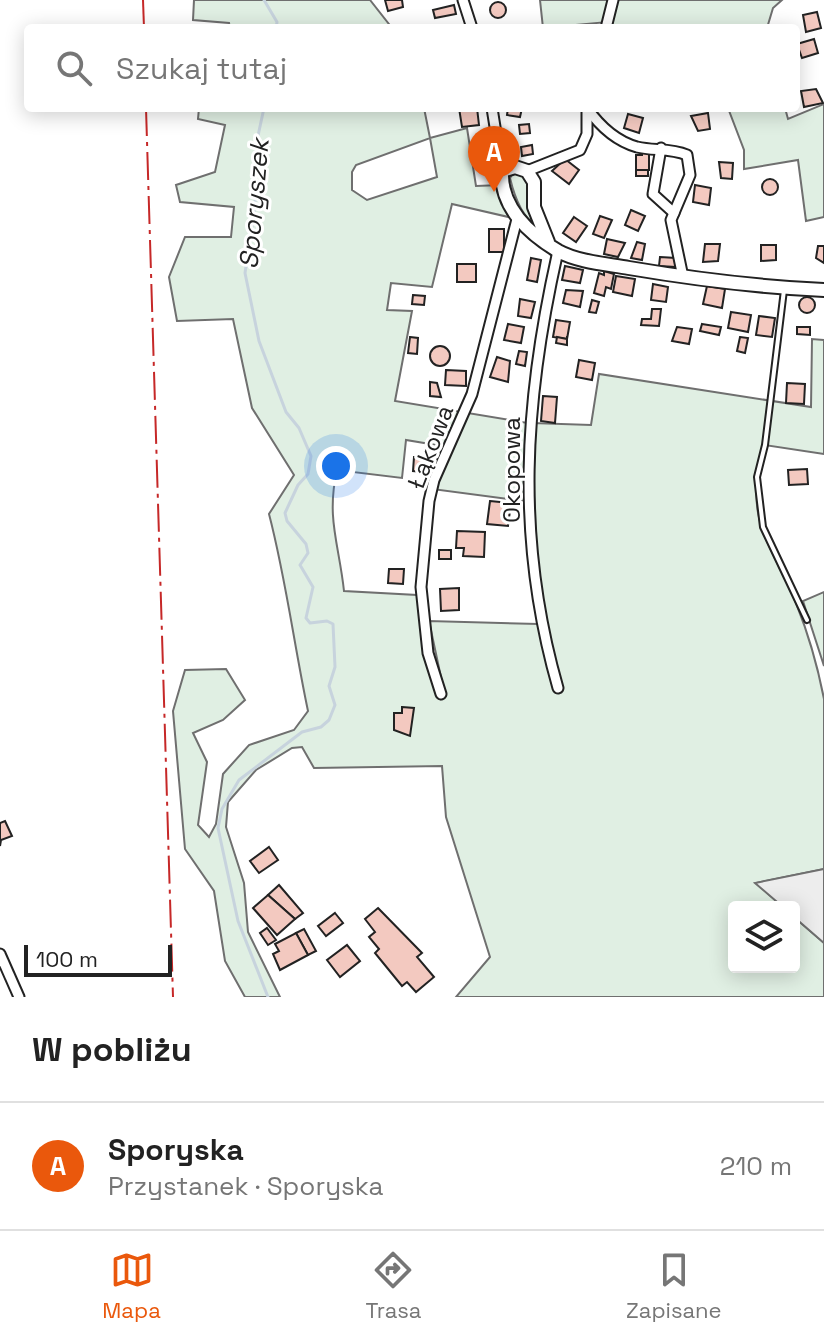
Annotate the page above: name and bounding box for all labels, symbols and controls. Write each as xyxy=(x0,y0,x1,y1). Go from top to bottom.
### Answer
search box xyxy=(24,24,800,112)
icon: search xyxy=(52,46,96,90)
text: Szukaj tutaj xyxy=(116,49,287,88)
pin: A xyxy=(468,126,520,192)
water label: Sporyszek xyxy=(231,134,277,271)
street label: Łąkowa xyxy=(400,400,460,494)
street label: Okopowa xyxy=(496,417,527,523)
your location xyxy=(316,446,356,486)
map controls xyxy=(728,901,800,973)
button: layers xyxy=(728,901,800,973)
scale bar xyxy=(24,941,172,977)
text: 100 m xyxy=(36,945,98,973)
text: W pobliżu xyxy=(32,1028,192,1071)
text: Sporyska xyxy=(108,1130,244,1169)
text: A xyxy=(50,1149,66,1183)
text: 210 m xyxy=(720,1149,792,1183)
text: Przystanek · Sporyska xyxy=(108,1169,383,1203)
tab: Mapa xyxy=(102,1248,161,1324)
tab: Trasa xyxy=(365,1248,421,1324)
tab: Zapisane xyxy=(626,1248,722,1324)

